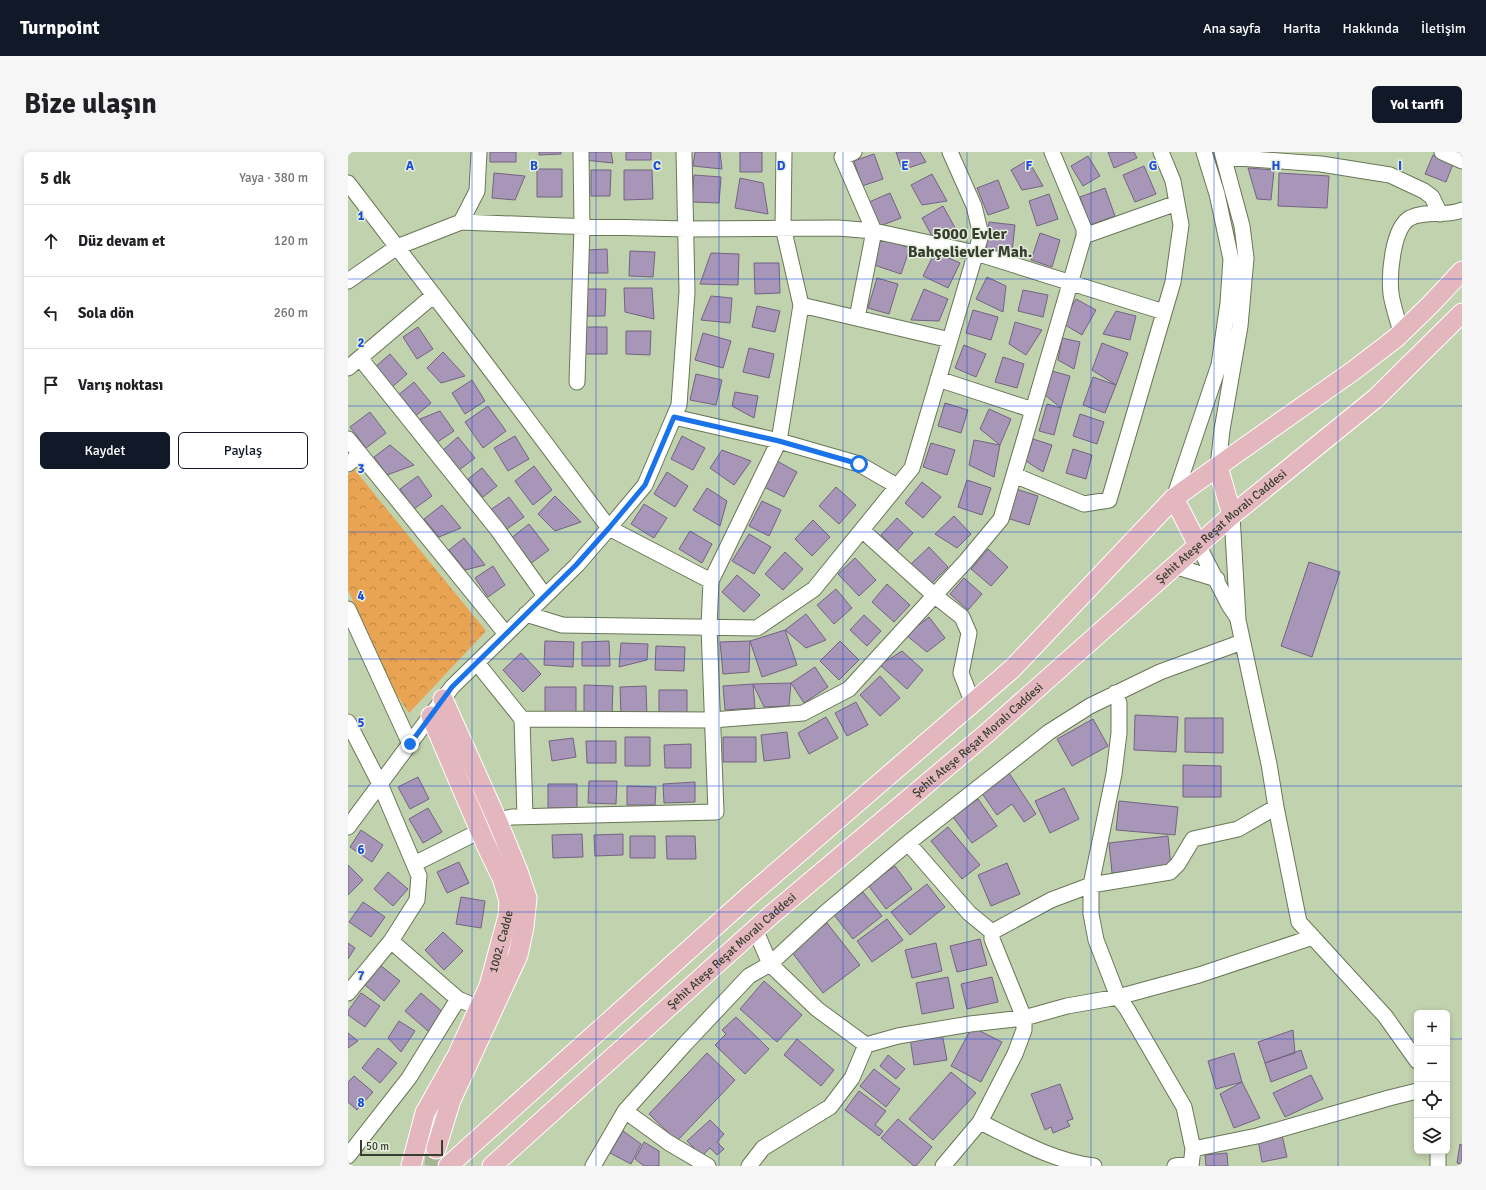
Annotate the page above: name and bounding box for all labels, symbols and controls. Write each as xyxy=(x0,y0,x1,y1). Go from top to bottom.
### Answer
text: Turnpoint xyxy=(20,16,100,40)
text: Ana sayfa xyxy=(1203,20,1261,37)
text: Harita xyxy=(1283,20,1321,37)
text: Hakkında xyxy=(1343,20,1399,37)
text: İletişim xyxy=(1421,20,1466,37)
button: Yol tarifi xyxy=(1372,86,1462,123)
text: Bize ulaşın xyxy=(24,87,157,121)
text: A xyxy=(406,158,415,174)
text: B xyxy=(530,158,538,174)
text: C xyxy=(653,158,661,174)
text: D xyxy=(777,158,786,174)
text: E xyxy=(901,158,909,174)
text: F xyxy=(1026,158,1033,174)
text: G xyxy=(1149,158,1157,174)
text: H xyxy=(1272,158,1280,174)
text: I xyxy=(1398,158,1402,174)
text: 5 dk xyxy=(40,168,71,189)
text: Yaya · 380 m xyxy=(239,170,308,186)
text: 1 xyxy=(357,208,365,224)
district label: 5000 Evler Bahçelievler Mah. xyxy=(908,224,1032,262)
icon: ahead xyxy=(40,230,62,252)
text: Düz devam et xyxy=(78,232,165,250)
text: 120 m xyxy=(274,233,308,249)
icon: left xyxy=(40,302,62,324)
text: Sola dön xyxy=(78,304,134,322)
text: 260 m xyxy=(274,305,308,321)
text: 2 xyxy=(357,335,365,351)
icon: arrive xyxy=(40,374,62,396)
text: Varış noktası xyxy=(78,376,163,394)
button: Kaydet xyxy=(40,432,170,469)
button: Paylaş xyxy=(178,432,308,469)
route start xyxy=(850,455,868,473)
text: 3 xyxy=(357,461,365,477)
street label: Şehit Ateşe Reşat Moralı Caddesi xyxy=(1153,467,1290,587)
text: 4 xyxy=(357,588,365,604)
street label: Şehit Ateşe Reşat Moralı Caddesi xyxy=(909,680,1046,801)
text: 5 xyxy=(357,715,365,731)
route end xyxy=(401,735,419,753)
text: 6 xyxy=(357,842,365,858)
street label: Şehit Ateşe Reşat Moralı Caddesi xyxy=(664,890,800,1013)
street label: 1002. Cadde xyxy=(486,910,516,975)
text: 7 xyxy=(357,968,365,984)
map controls xyxy=(1414,1010,1450,1154)
button: + xyxy=(1414,1010,1450,1046)
button: − xyxy=(1414,1046,1450,1082)
button: locate xyxy=(1414,1082,1450,1118)
text: 8 xyxy=(357,1095,365,1111)
button: layers xyxy=(1414,1118,1450,1154)
scale bar xyxy=(360,1138,443,1157)
text: 50 m xyxy=(366,1140,389,1153)

